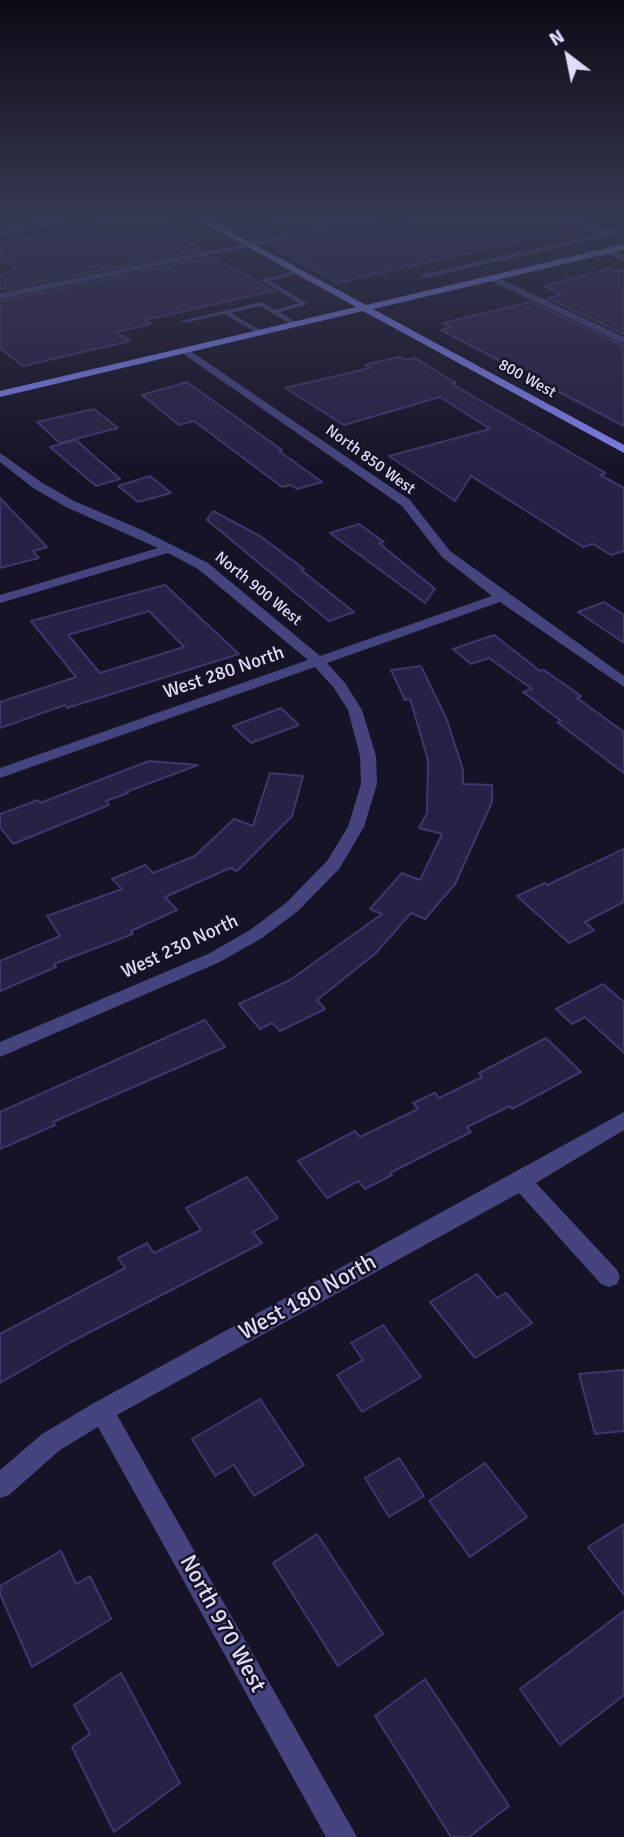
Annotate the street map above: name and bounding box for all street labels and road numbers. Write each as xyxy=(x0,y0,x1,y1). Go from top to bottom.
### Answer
street label: 800 West xyxy=(495,355,559,403)
street label: North 850 West xyxy=(321,421,419,499)
street label: North 900 West xyxy=(211,548,305,630)
street label: West 280 North xyxy=(161,642,287,704)
street label: West 230 North xyxy=(118,910,242,984)
street label: West 180 North xyxy=(235,1249,381,1347)
street label: North 970 West xyxy=(173,1551,271,1697)

